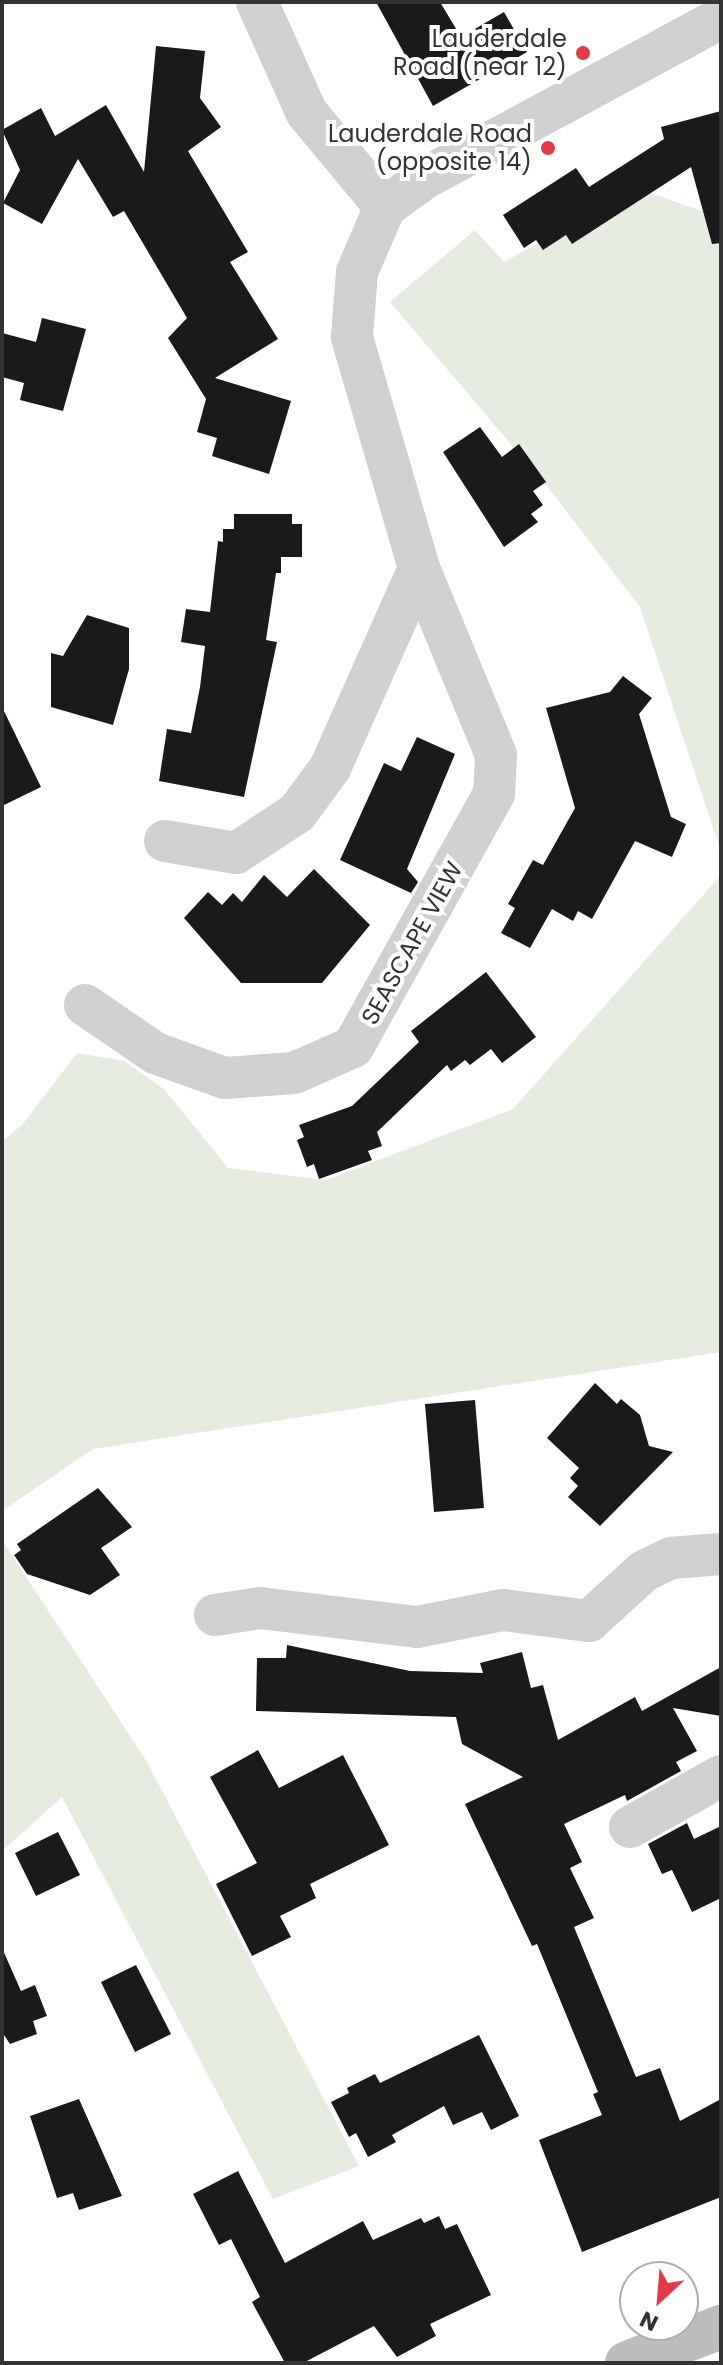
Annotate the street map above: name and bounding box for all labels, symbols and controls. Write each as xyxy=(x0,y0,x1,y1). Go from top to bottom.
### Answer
place label: Lauderdale Road (near 12) xyxy=(393,25,567,81)
marker: Lauderdale Road (near 12) xyxy=(574,44,592,62)
place label: Lauderdale Road (opposite 14) xyxy=(328,120,532,176)
marker: Lauderdale Road (opposite 14) xyxy=(539,139,557,157)
street label: SEASCAPE VIEW xyxy=(355,856,469,1030)
north arrow xyxy=(619,2261,699,2341)
text: N xyxy=(635,2304,663,2339)

